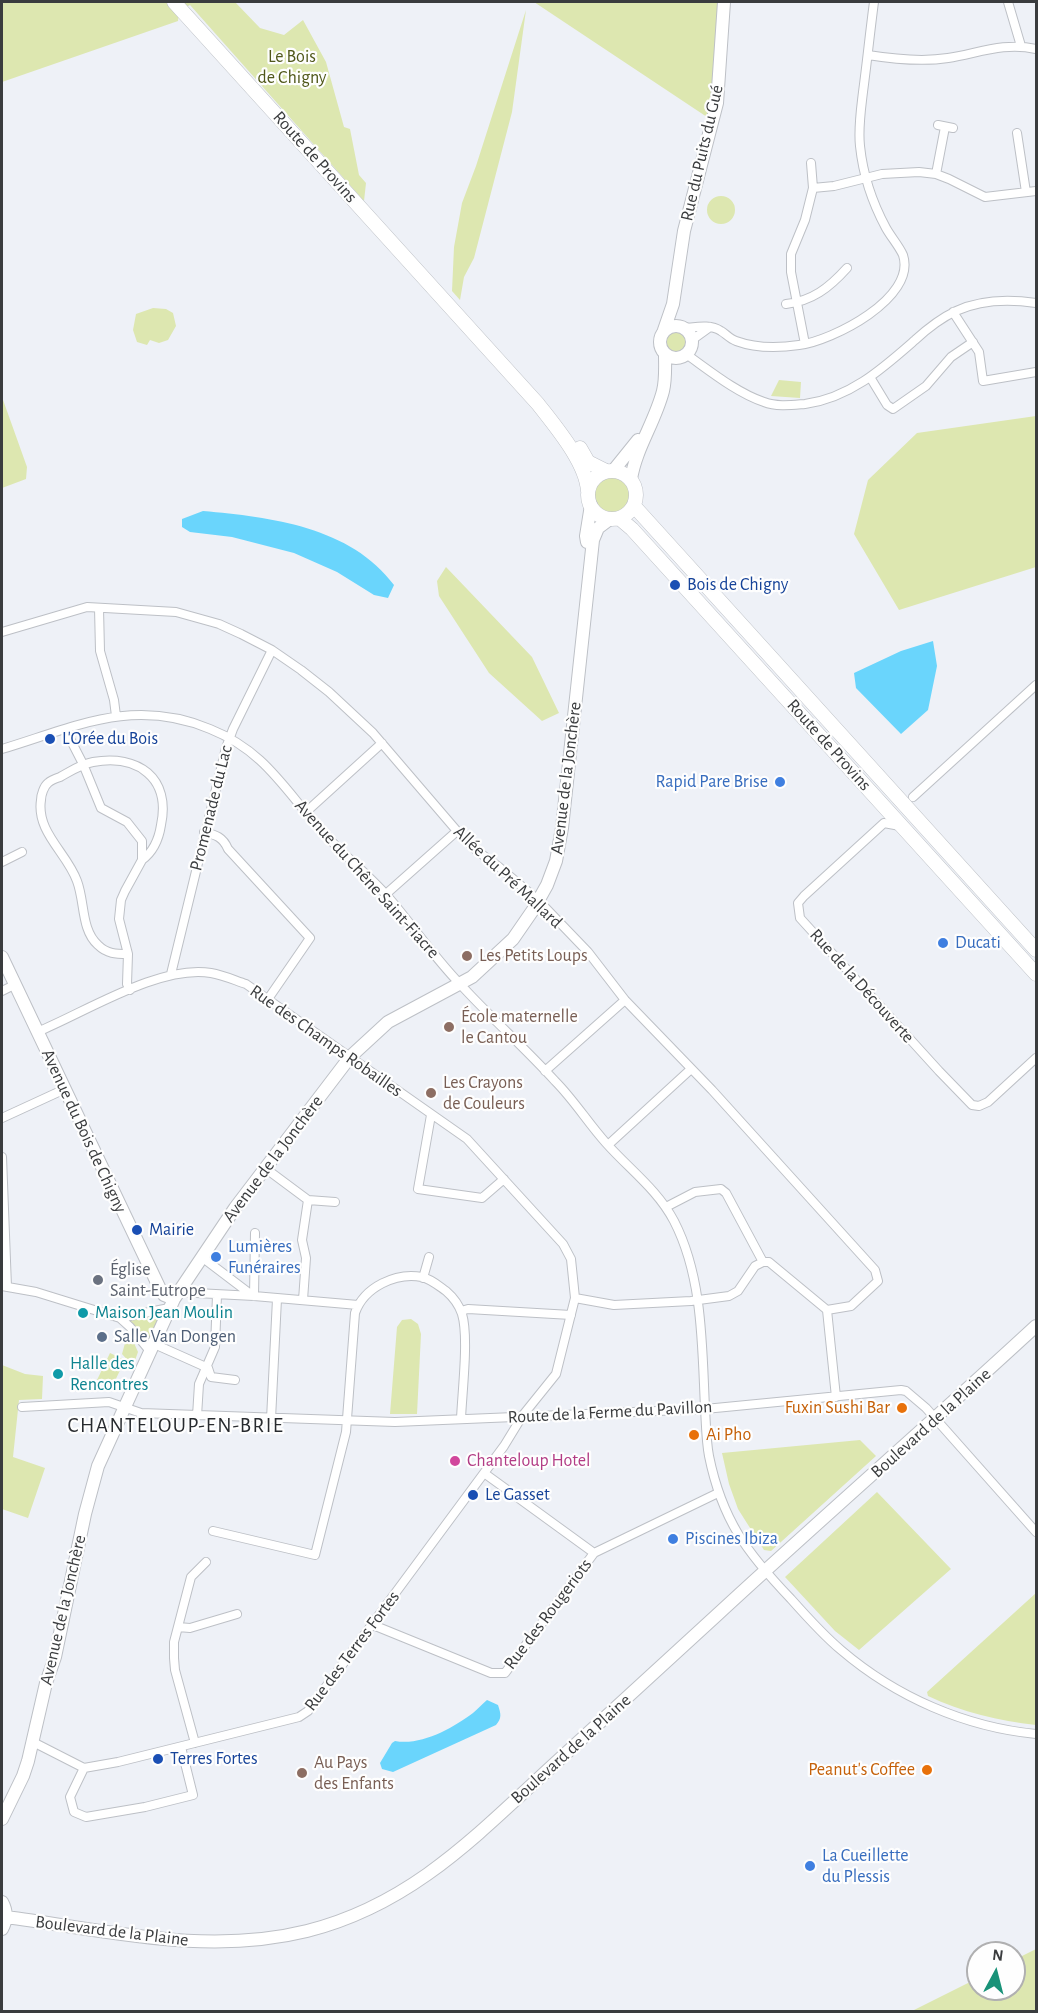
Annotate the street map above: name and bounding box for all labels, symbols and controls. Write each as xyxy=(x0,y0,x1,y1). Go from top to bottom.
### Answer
park label: Le Bois de Chigny xyxy=(257,46,327,88)
street label: Rue du Puits du Gué xyxy=(676,83,728,223)
street label: Route de Provins xyxy=(268,107,362,207)
place label: Bois de Chigny xyxy=(687,574,788,596)
marker: Bois de Chigny xyxy=(668,578,682,592)
street label: Route de Provins xyxy=(782,695,876,795)
street label: Avenue de la Jonchère xyxy=(546,700,586,856)
place label: L'Orée du Bois xyxy=(62,728,158,750)
marker: L'Orée du Bois xyxy=(43,732,57,746)
street label: Promenade du Lac xyxy=(185,743,237,873)
place label: Rapid Pare Brise xyxy=(656,771,768,793)
marker: Rapid Pare Brise xyxy=(773,775,787,789)
street label: Avenue du Chêne Saint-Fiacre xyxy=(290,795,444,963)
street label: Allée du Pré Mallard xyxy=(449,821,567,933)
street label: Rue de la Découverte xyxy=(805,924,919,1048)
place label: Ducati xyxy=(955,932,1001,954)
marker: Ducati xyxy=(936,936,950,950)
place label: Les Petits Loups xyxy=(479,945,588,967)
marker: Les Petits Loups xyxy=(460,949,474,963)
street label: Rue des Champs Robailles xyxy=(246,980,406,1102)
place label: École maternelle le Cantou xyxy=(461,1006,578,1048)
marker: École maternelle le Cantou xyxy=(442,1020,456,1034)
street label: Avenue du Bois de Chigny xyxy=(37,1046,131,1216)
place label: Les Crayons de Couleurs xyxy=(443,1072,525,1114)
marker: Les Crayons de Couleurs xyxy=(424,1086,438,1100)
street label: Avenue de la Jonchère xyxy=(218,1091,328,1227)
place label: Mairie xyxy=(149,1219,194,1241)
marker: Mairie xyxy=(130,1223,144,1237)
place label: Lumières Funéraires xyxy=(228,1236,301,1278)
marker: Lumières Funéraires xyxy=(209,1250,223,1264)
place label: Église Saint-Eutrope xyxy=(110,1259,206,1302)
marker: Église Saint-Eutrope xyxy=(91,1273,105,1287)
place label: Maison Jean Moulin xyxy=(95,1302,233,1324)
marker: Maison Jean Moulin xyxy=(76,1306,90,1320)
place label: Salle Van Dongen xyxy=(114,1326,236,1348)
marker: Salle Van Dongen xyxy=(95,1330,109,1344)
place label: Halle des Rencontres xyxy=(70,1353,148,1396)
street label: Boulevard de la Plaine xyxy=(866,1363,996,1483)
marker: Halle des Rencontres xyxy=(51,1367,65,1381)
street label: Route de la Ferme du Pavillon xyxy=(507,1396,713,1428)
place label: Fuxin Sushi Bar xyxy=(785,1397,890,1419)
marker: Fuxin Sushi Bar xyxy=(895,1401,909,1415)
district label: CHANTELOUP-EN-BRIE xyxy=(68,1413,284,1439)
place label: Ai Pho xyxy=(706,1424,751,1446)
marker: Ai Pho xyxy=(687,1428,701,1442)
place label: Chanteloup Hotel xyxy=(467,1450,591,1472)
marker: Chanteloup Hotel xyxy=(448,1454,462,1468)
place label: Le Gasset xyxy=(485,1484,550,1506)
marker: Le Gasset xyxy=(466,1488,480,1502)
place label: Piscines Ibiza xyxy=(685,1528,778,1550)
marker: Piscines Ibiza xyxy=(666,1532,680,1546)
street label: Avenue de la Jonchère xyxy=(35,1533,91,1687)
street label: Rue des Rougeriots xyxy=(499,1554,597,1674)
street label: Rue des Terres Fortes xyxy=(300,1587,404,1715)
street label: Boulevard de la Plaine xyxy=(506,1689,636,1809)
place label: Terres Fortes xyxy=(170,1748,258,1770)
marker: Terres Fortes xyxy=(151,1752,165,1766)
place label: Au Pays des Enfants xyxy=(314,1752,394,1794)
place label: Peanut's Coffee xyxy=(808,1759,915,1781)
marker: Peanut's Coffee xyxy=(920,1763,934,1777)
marker: Au Pays des Enfants xyxy=(295,1766,309,1780)
place label: La Cueillette du Plessis xyxy=(822,1845,908,1888)
marker: La Cueillette du Plessis xyxy=(803,1859,817,1873)
street label: Boulevard de la Plaine xyxy=(34,1911,190,1951)
north arrow xyxy=(966,1941,1026,2001)
text: N xyxy=(991,1947,1004,1964)

